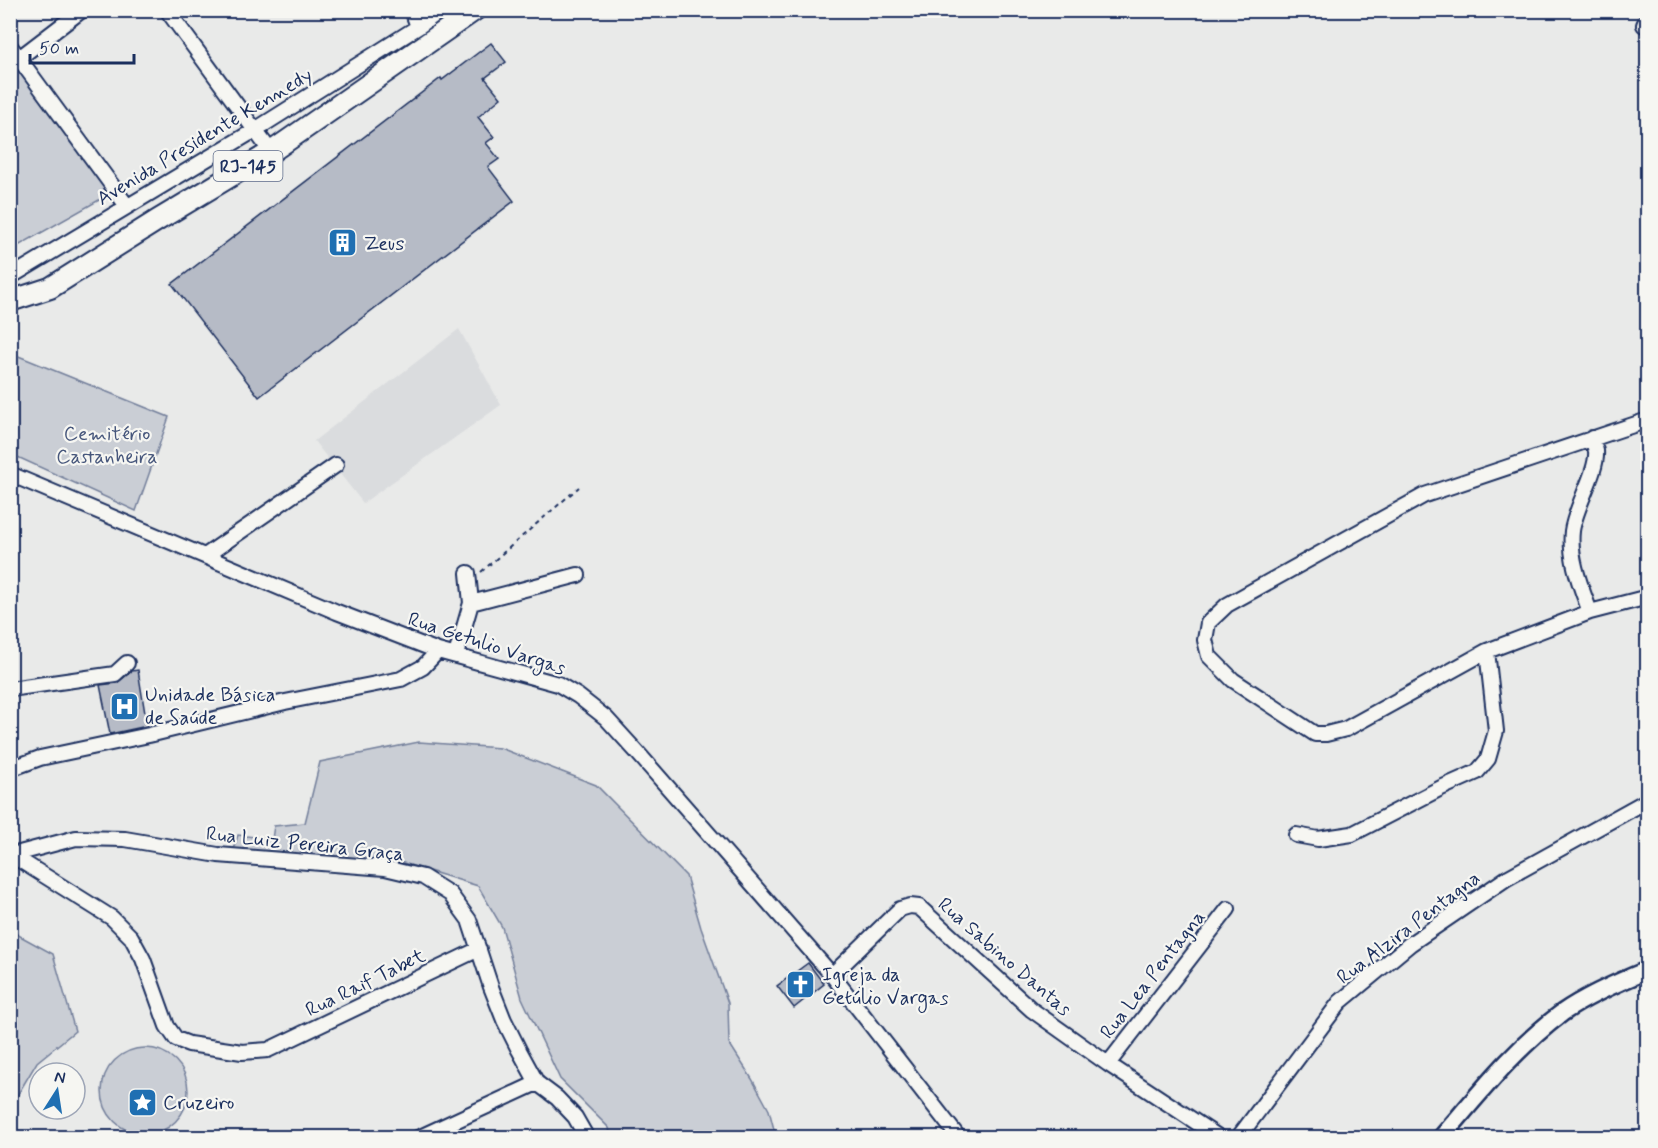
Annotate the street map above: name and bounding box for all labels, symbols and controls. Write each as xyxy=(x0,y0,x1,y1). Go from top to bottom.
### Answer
scale bar xyxy=(30,27,134,65)
text: 50 m xyxy=(39,37,79,61)
street label: Avenida Presidente Kennedy xyxy=(92,62,318,213)
road number: RJ-145 xyxy=(214,151,282,181)
building icon: Zeus xyxy=(327,227,359,259)
place label: Zeus xyxy=(364,231,404,258)
park label: Cemitério Castanheira xyxy=(56,421,158,471)
street label: Rua Getulio Vargas xyxy=(404,606,569,684)
place label: Unidade Básica de Saúde xyxy=(145,682,276,732)
hospital icon: Unidade Básica de Saúde xyxy=(108,690,140,722)
street label: Rua Luiz Pereira Graça xyxy=(205,821,405,868)
street label: Rua Alzira Pentagna xyxy=(1332,865,1486,991)
street label: Rua Sabino Dantas xyxy=(931,892,1077,1023)
street label: Rua Lea Pentagna xyxy=(1094,905,1212,1045)
street label: Rua Raif Tabet xyxy=(301,943,430,1024)
place label: Igreja da Getúlio Vargas xyxy=(822,962,949,1013)
church icon: Igreja da Getúlio Vargas xyxy=(785,969,817,1001)
north arrow xyxy=(27,1061,87,1121)
text: N xyxy=(52,1066,67,1089)
place icon: Cruzeiro xyxy=(126,1086,158,1118)
place label: Cruzeiro xyxy=(163,1090,234,1117)

